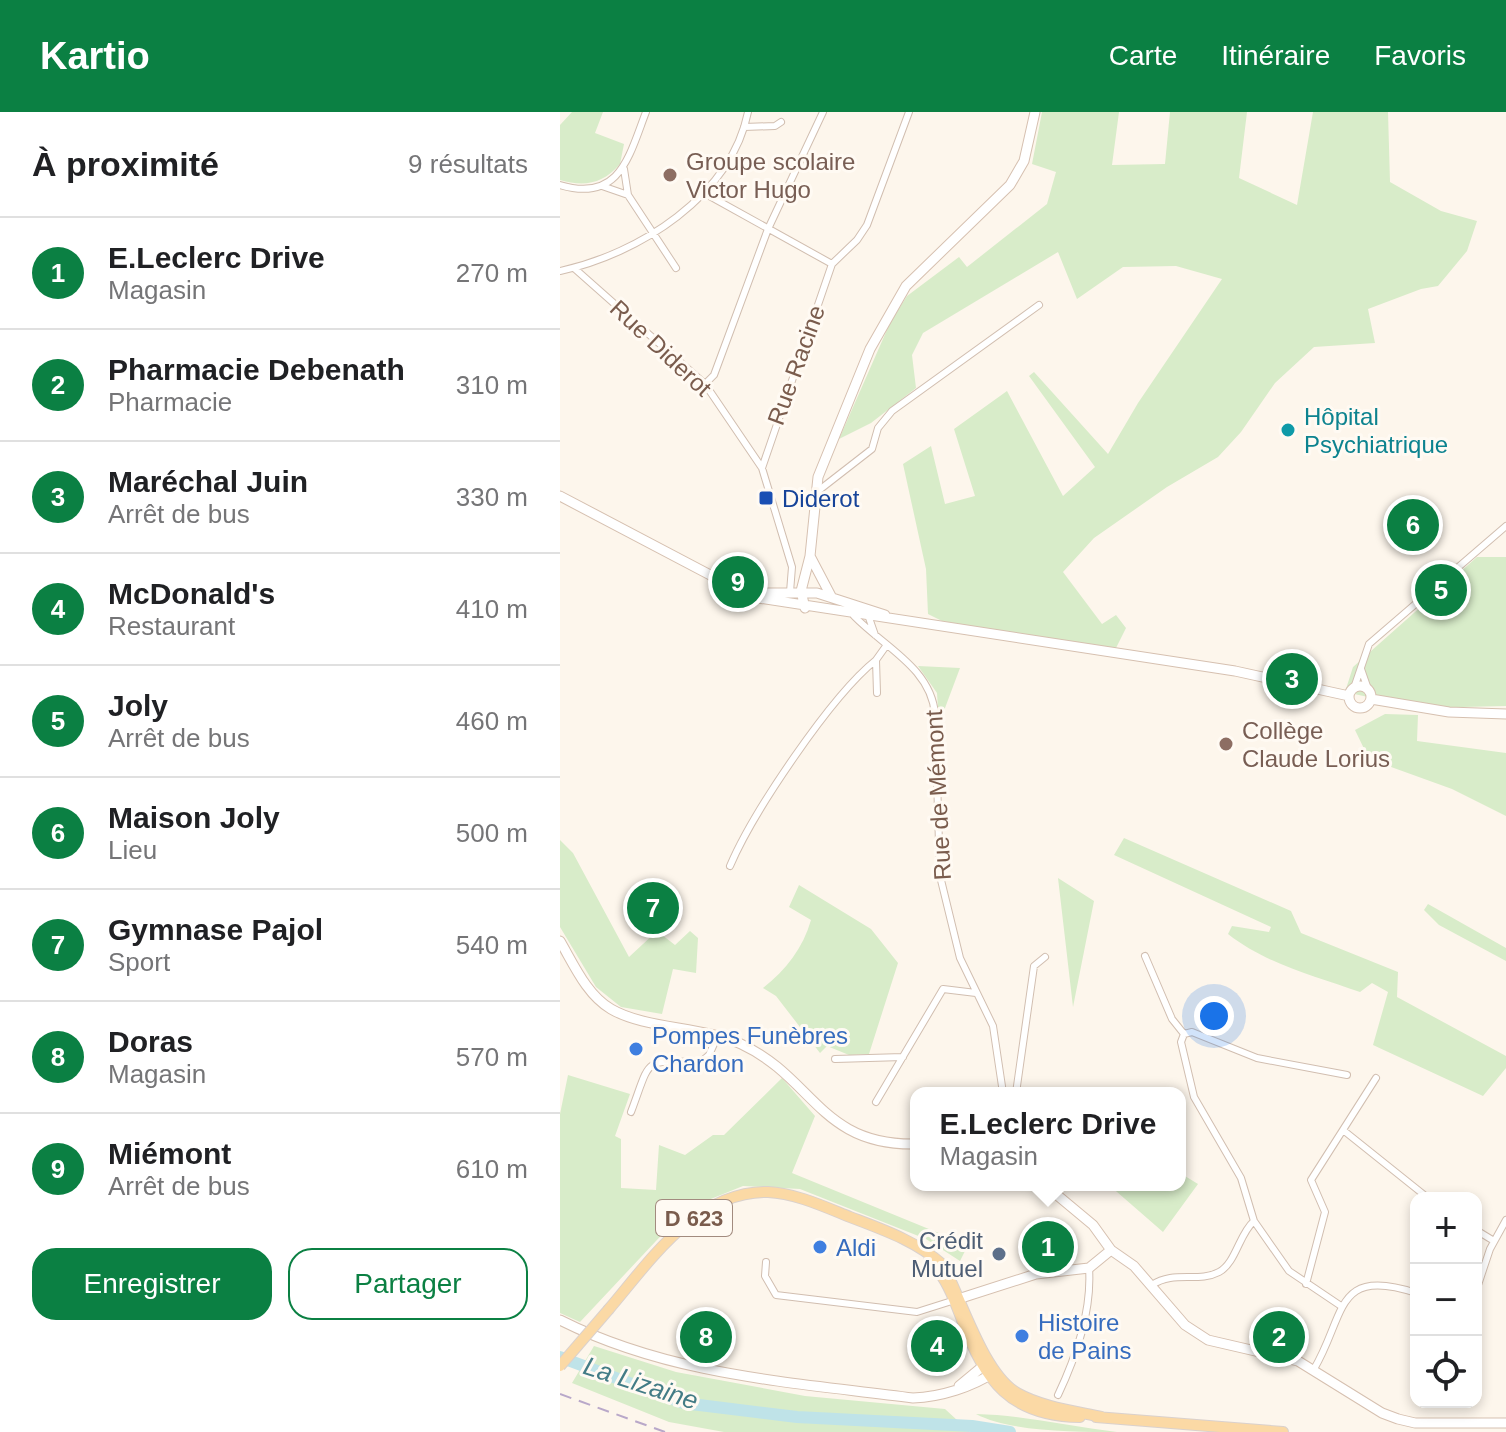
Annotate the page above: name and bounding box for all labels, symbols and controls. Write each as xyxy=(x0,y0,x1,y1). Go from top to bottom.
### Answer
text: Kartio xyxy=(40,35,150,77)
text: Carte xyxy=(1109,40,1177,71)
text: Itinéraire xyxy=(1221,40,1330,71)
text: Favoris xyxy=(1374,40,1466,71)
text: À proximité xyxy=(32,145,219,183)
place label: Groupe scolaire Victor Hugo xyxy=(686,148,855,203)
text: 9 résultats xyxy=(408,149,528,179)
marker: Groupe scolaire Victor Hugo xyxy=(661,166,679,184)
text: E.Leclerc Drive xyxy=(108,241,325,274)
text: 1 xyxy=(51,258,65,288)
text: 270 m xyxy=(456,258,528,288)
text: Magasin xyxy=(108,275,206,305)
street label: Rue Diderot xyxy=(605,294,717,402)
street label: Rue Racine xyxy=(762,301,830,429)
text: Pharmacie Debenath xyxy=(108,353,405,386)
text: 2 xyxy=(51,370,65,400)
text: 310 m xyxy=(456,370,528,400)
text: Pharmacie xyxy=(108,387,232,417)
place label: Hôpital Psychiatrique xyxy=(1304,403,1448,458)
marker: Hôpital Psychiatrique xyxy=(1279,421,1297,439)
text: Maréchal Juin xyxy=(108,465,308,498)
text: 3 xyxy=(51,482,65,512)
text: 330 m xyxy=(456,482,528,512)
place label: Diderot xyxy=(782,485,860,512)
marker: Diderot xyxy=(757,489,775,507)
pin: 6 xyxy=(1387,495,1439,555)
text: Arrêt de bus xyxy=(108,499,250,529)
pin: 9 xyxy=(712,552,764,612)
pin: 5 xyxy=(1415,560,1467,620)
text: McDonald's xyxy=(108,577,275,610)
text: 4 xyxy=(51,594,65,624)
text: 410 m xyxy=(456,594,528,624)
text: Restaurant xyxy=(108,611,235,641)
pin: 3 xyxy=(1266,649,1318,709)
text: Joly xyxy=(108,689,168,722)
text: 5 xyxy=(51,706,65,736)
text: 460 m xyxy=(456,706,528,736)
street label: Rue de Mémont xyxy=(920,709,956,881)
place label: Collège Claude Lorius xyxy=(1242,717,1390,772)
text: Arrêt de bus xyxy=(108,723,250,753)
marker: Collège Claude Lorius xyxy=(1217,735,1235,753)
text: Maison Joly xyxy=(108,801,280,834)
text: 6 xyxy=(51,818,65,848)
text: 500 m xyxy=(456,818,528,848)
text: Lieu xyxy=(108,835,157,865)
pin: 7 xyxy=(627,878,679,938)
text: Gymnase Pajol xyxy=(108,913,323,946)
text: 7 xyxy=(51,930,65,960)
text: 540 m xyxy=(456,930,528,960)
text: Sport xyxy=(108,947,170,977)
your location xyxy=(1194,996,1234,1036)
place label: Pompes Funèbres Chardon xyxy=(652,1022,848,1077)
text: Doras xyxy=(108,1025,193,1058)
marker: Pompes Funèbres Chardon xyxy=(627,1040,645,1058)
text: 8 xyxy=(51,1042,65,1072)
text: 570 m xyxy=(456,1042,528,1072)
text: Magasin xyxy=(108,1059,206,1089)
popup xyxy=(910,1087,1186,1191)
text: E.Leclerc Drive xyxy=(940,1107,1156,1140)
text: Miémont xyxy=(108,1137,231,1170)
text: Magasin xyxy=(940,1141,1038,1171)
text: 9 xyxy=(51,1154,65,1184)
text: 610 m xyxy=(456,1154,528,1184)
text: Arrêt de bus xyxy=(108,1171,250,1201)
map controls xyxy=(1410,1192,1482,1408)
button: + xyxy=(1410,1192,1482,1264)
road number: D 623 xyxy=(656,1200,732,1236)
pin: 1 xyxy=(1022,1217,1074,1277)
place label: Crédit Mutuel xyxy=(911,1227,983,1282)
place label: Aldi xyxy=(836,1234,876,1261)
marker: Aldi xyxy=(811,1238,829,1256)
marker: Crédit Mutuel xyxy=(990,1245,1008,1263)
button: Enregistrer xyxy=(32,1248,272,1320)
button: Partager xyxy=(288,1248,528,1320)
button: − xyxy=(1410,1264,1482,1336)
pin: 8 xyxy=(680,1307,732,1367)
pin: 2 xyxy=(1253,1307,1305,1367)
place label: Histoire de Pains xyxy=(1038,1309,1131,1364)
pin: 4 xyxy=(911,1316,963,1376)
marker: Histoire de Pains xyxy=(1013,1327,1031,1345)
button: locate xyxy=(1410,1336,1482,1408)
water label: La Lizaine xyxy=(580,1350,702,1416)

